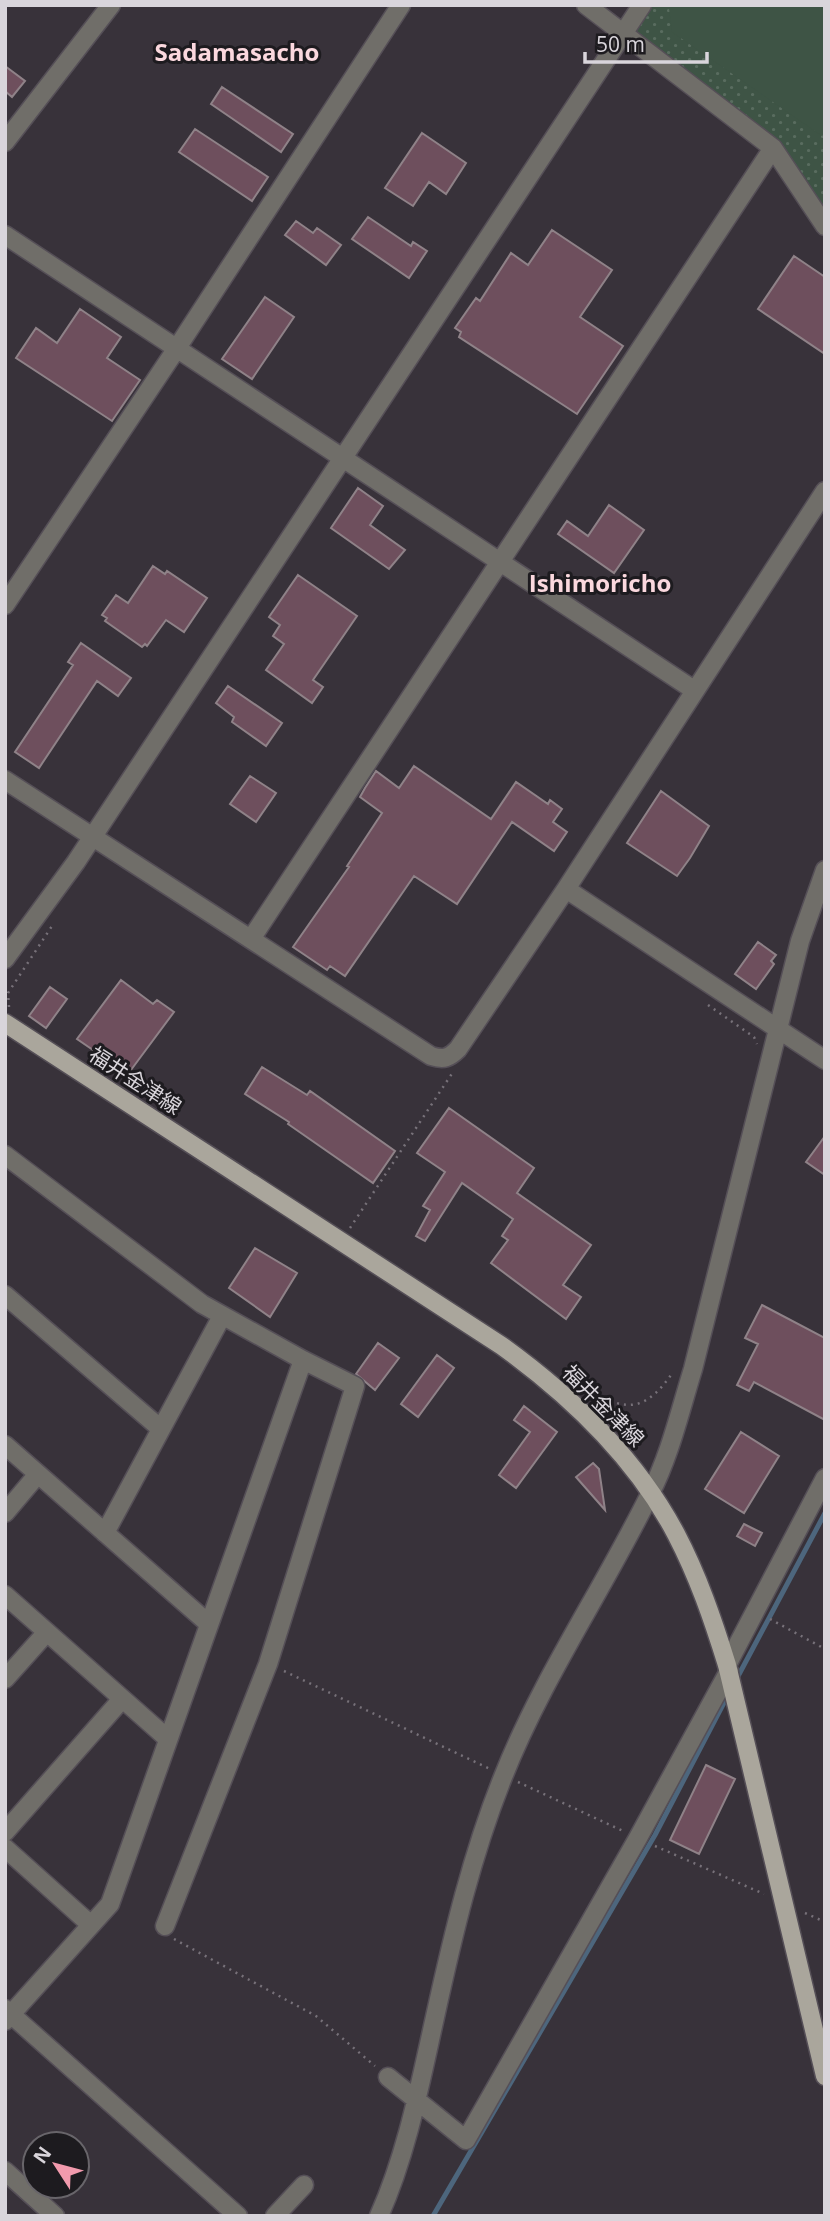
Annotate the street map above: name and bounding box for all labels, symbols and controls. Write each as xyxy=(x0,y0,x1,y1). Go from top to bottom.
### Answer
scale bar xyxy=(585,21,708,65)
text: 50 m xyxy=(596,30,645,58)
district label: Sadamasacho xyxy=(155,35,319,68)
district label: Ishimoricho xyxy=(529,566,671,599)
street label: 福井金津線 xyxy=(84,1040,187,1120)
street label: 福井金津線 xyxy=(557,1358,651,1452)
north arrow xyxy=(21,2130,91,2200)
text: N xyxy=(27,2141,57,2169)

